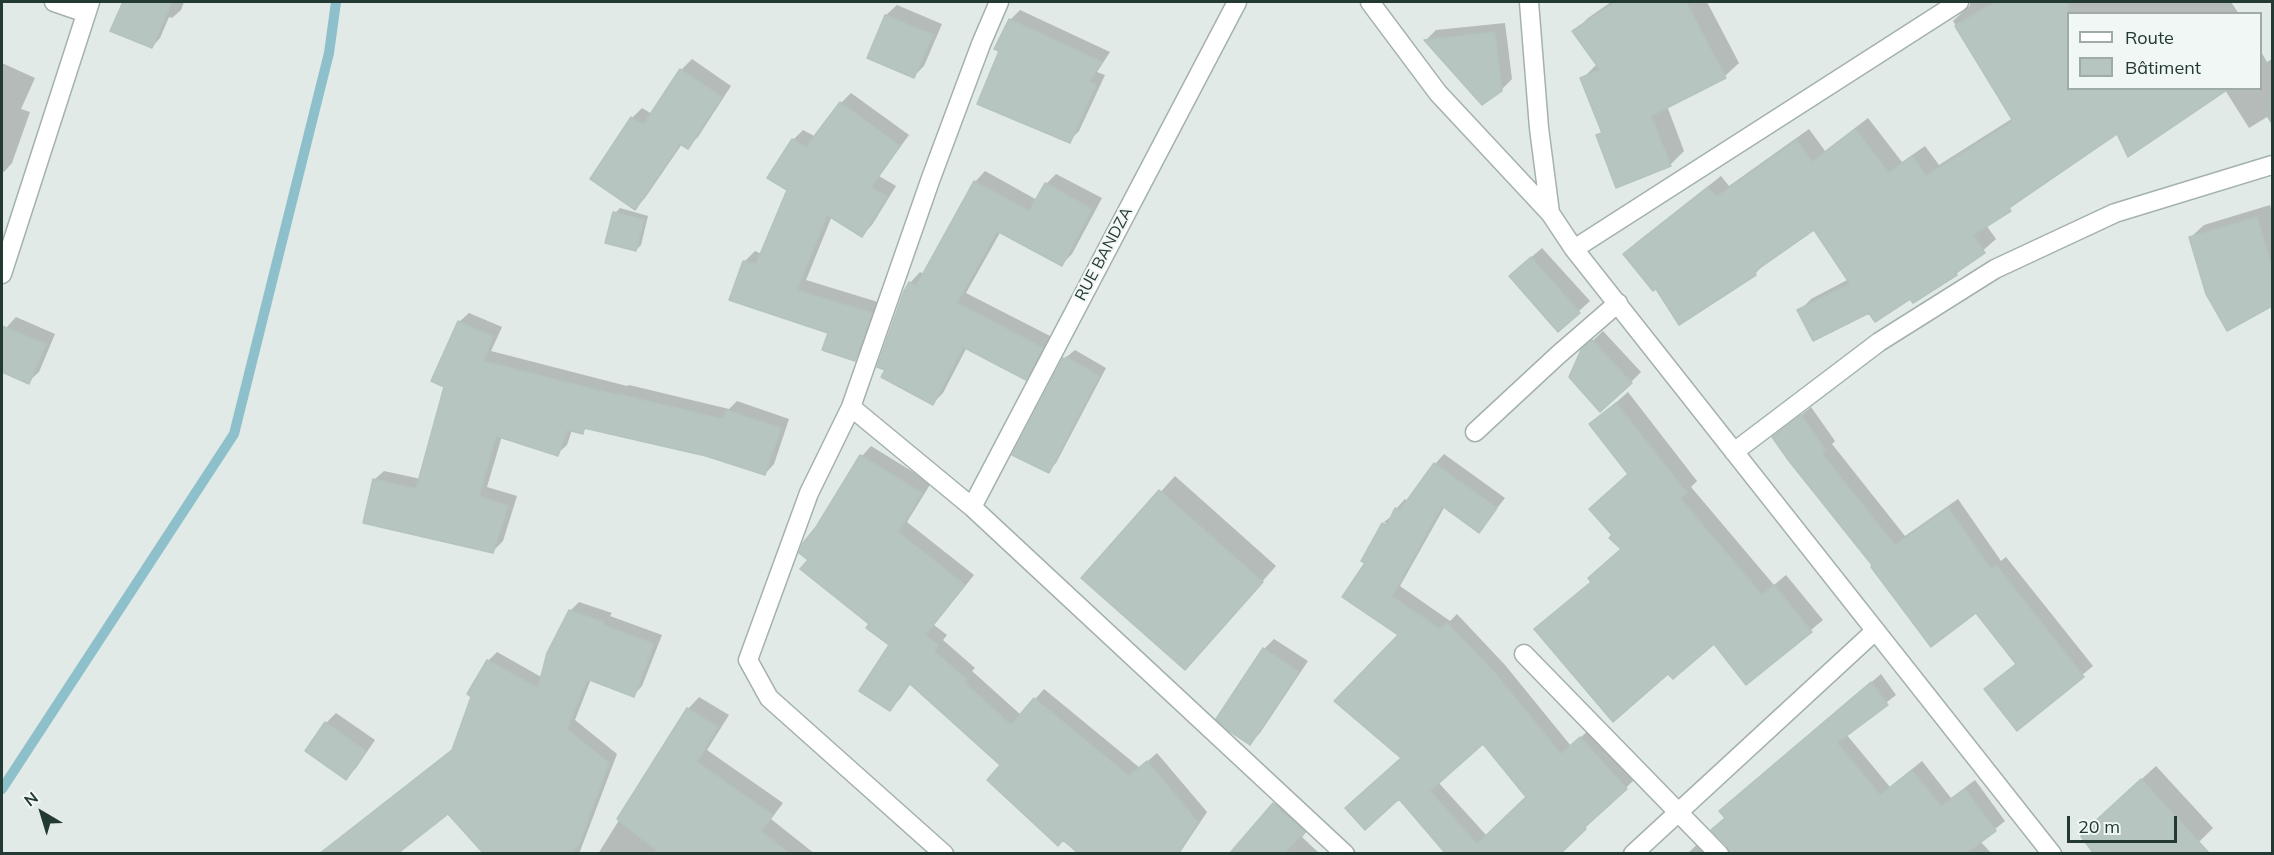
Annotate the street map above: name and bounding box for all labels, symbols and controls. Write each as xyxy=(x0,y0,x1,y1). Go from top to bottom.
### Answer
legend xyxy=(2067,12,2262,90)
text: Route xyxy=(2125,26,2174,49)
text: Bâtiment xyxy=(2125,56,2201,79)
street label: RUE BANDZA xyxy=(1071,204,1137,304)
north arrow xyxy=(12,783,72,843)
text: N xyxy=(20,787,42,810)
scale bar xyxy=(2070,804,2180,842)
text: 20 m xyxy=(2078,815,2120,838)

